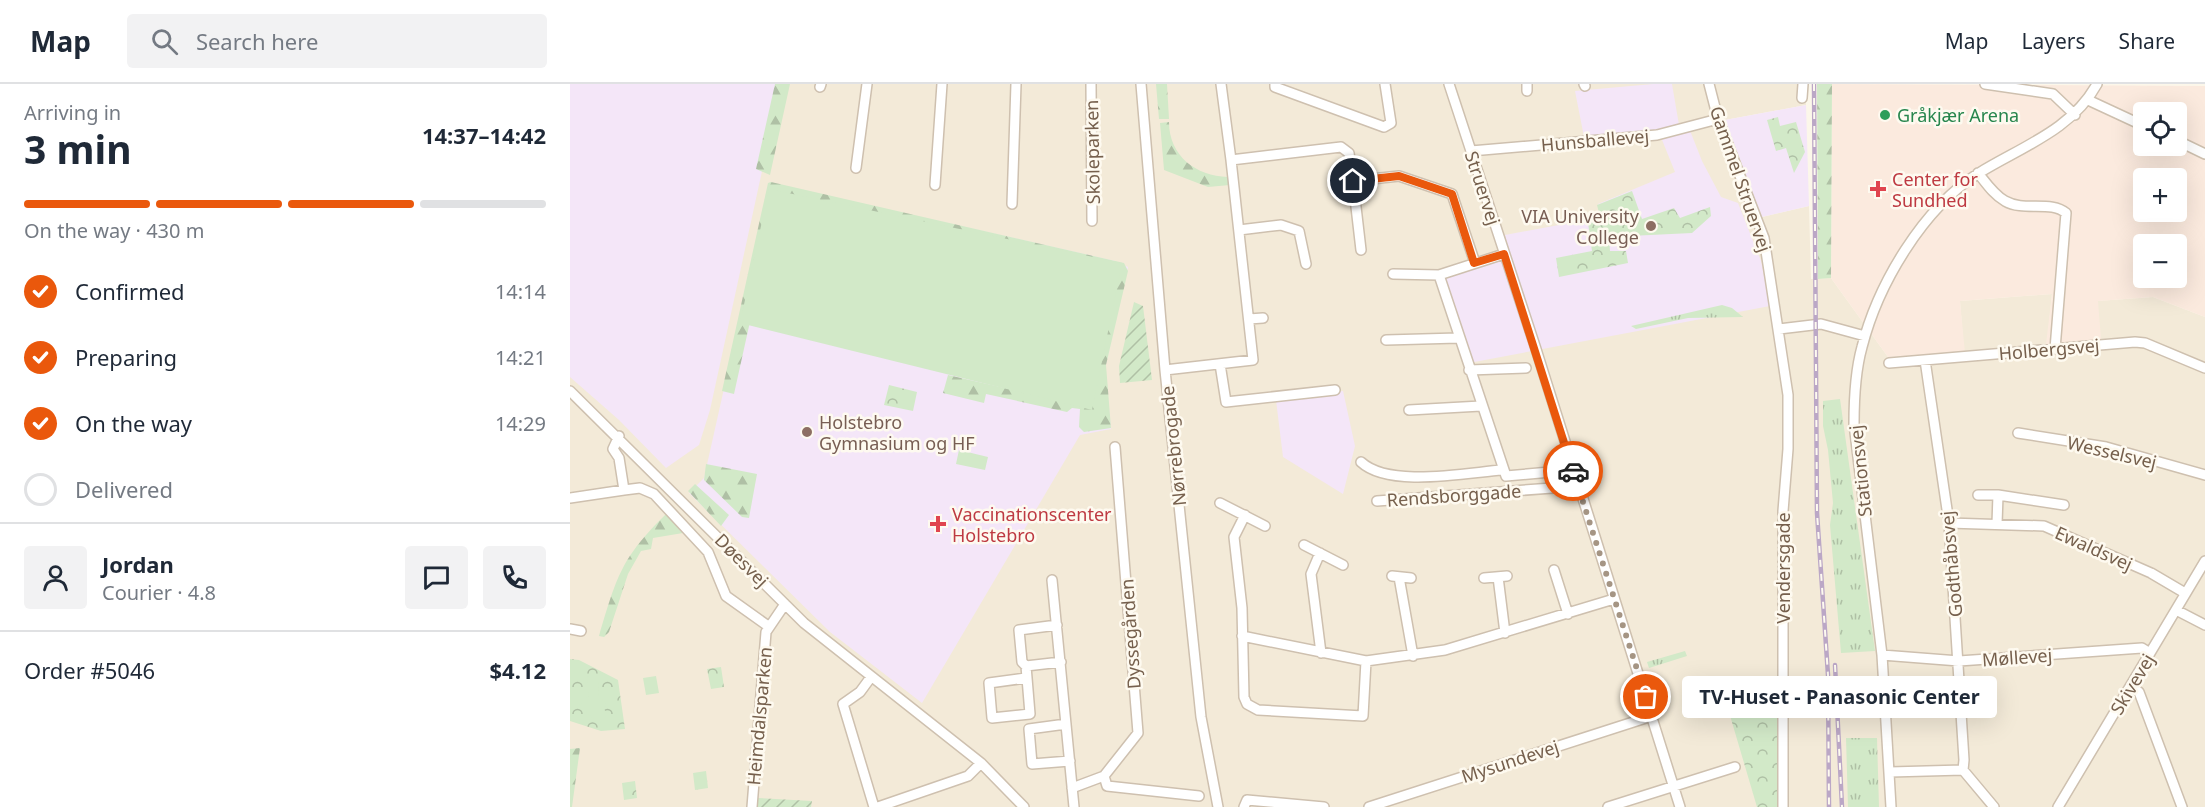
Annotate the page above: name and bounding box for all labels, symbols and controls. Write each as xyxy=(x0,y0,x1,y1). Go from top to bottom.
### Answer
search box xyxy=(127,14,547,68)
text: Map xyxy=(30,22,91,60)
icon: search xyxy=(148,25,181,58)
text: Search here xyxy=(196,26,318,56)
text: Map xyxy=(1945,27,1989,55)
text: Layers xyxy=(2022,27,2086,55)
text: Share xyxy=(2119,27,2175,55)
text: Arriving in xyxy=(24,99,121,126)
street label: Skoleparken xyxy=(1079,99,1105,205)
map controls xyxy=(2133,102,2187,288)
button: locate xyxy=(2133,102,2187,156)
street label: Gammel Struervej xyxy=(1705,103,1777,255)
place label: Gråkjær Arena xyxy=(1897,103,2019,127)
marker: Gråkjær Arena xyxy=(1878,108,1892,122)
text: 14:37–14:42 xyxy=(422,120,546,150)
text: 3 min xyxy=(24,122,131,175)
street label: Hunsballevej xyxy=(1540,123,1650,157)
street label: Struervej xyxy=(1460,148,1506,228)
pin xyxy=(1327,155,1378,206)
icon: home xyxy=(1336,164,1369,197)
place label: Center for Sundhed xyxy=(1892,167,1978,212)
button: + xyxy=(2133,168,2187,222)
marker: Center for Sundhed xyxy=(1869,180,1887,198)
place label: VIA University College xyxy=(1521,204,1640,249)
text: On the way · 430 m xyxy=(24,217,204,244)
marker: VIA University College xyxy=(1644,219,1658,233)
button: − xyxy=(2133,234,2187,288)
icon: check xyxy=(24,275,57,308)
text: Confirmed xyxy=(75,276,185,306)
text: 14:14 xyxy=(495,278,546,305)
street label: Holbergsvej xyxy=(1998,333,2100,365)
icon: check xyxy=(24,341,57,374)
text: Preparing xyxy=(75,342,177,372)
text: 14:21 xyxy=(495,344,546,371)
street label: Nørrebrogade xyxy=(1155,385,1191,507)
icon: check xyxy=(24,407,57,440)
text: On the way xyxy=(75,408,192,438)
text: 14:29 xyxy=(495,410,546,437)
place label: Holstebro Gymnasium og HF xyxy=(819,410,975,455)
street label: Stationsvej xyxy=(1843,424,1877,518)
marker: Holstebro Gymnasium og HF xyxy=(800,425,814,439)
street label: Wesselsvej xyxy=(2065,430,2159,474)
courier xyxy=(1543,441,1603,501)
icon: car xyxy=(1557,455,1590,488)
text: Delivered xyxy=(75,474,173,504)
street label: Rendsborggade xyxy=(1386,478,1522,512)
place label: Vaccinationscenter Holstebro xyxy=(952,502,1112,547)
street label: Godthåbsvej xyxy=(1934,510,1968,618)
street label: Vendersgade xyxy=(1771,512,1795,624)
marker: Vaccinationscenter Holstebro xyxy=(929,515,947,533)
street label: Ewaldsvej xyxy=(2051,520,2137,576)
street label: Døesvej xyxy=(710,528,774,592)
button: person xyxy=(24,546,87,609)
button: chat xyxy=(405,546,468,609)
button: phone xyxy=(483,546,546,609)
text: Jordan xyxy=(102,549,174,579)
street label: Dyssegården xyxy=(1114,578,1146,690)
text: Courier · 4.8 xyxy=(102,579,216,606)
street label: Møllevej xyxy=(1981,643,2053,671)
street label: Heimdalsparken xyxy=(741,646,777,786)
street label: Skivevej xyxy=(2104,649,2160,719)
text: Order #5046 xyxy=(24,655,155,685)
text: $4.12 xyxy=(489,655,546,685)
pin xyxy=(1620,671,1671,722)
callout: TV-Huset - Panasonic Center xyxy=(1682,676,1997,718)
icon: bag xyxy=(1629,680,1662,713)
text: TV-Huset - Panasonic Center xyxy=(1699,683,1980,710)
street label: Mysundevej xyxy=(1458,734,1562,788)

